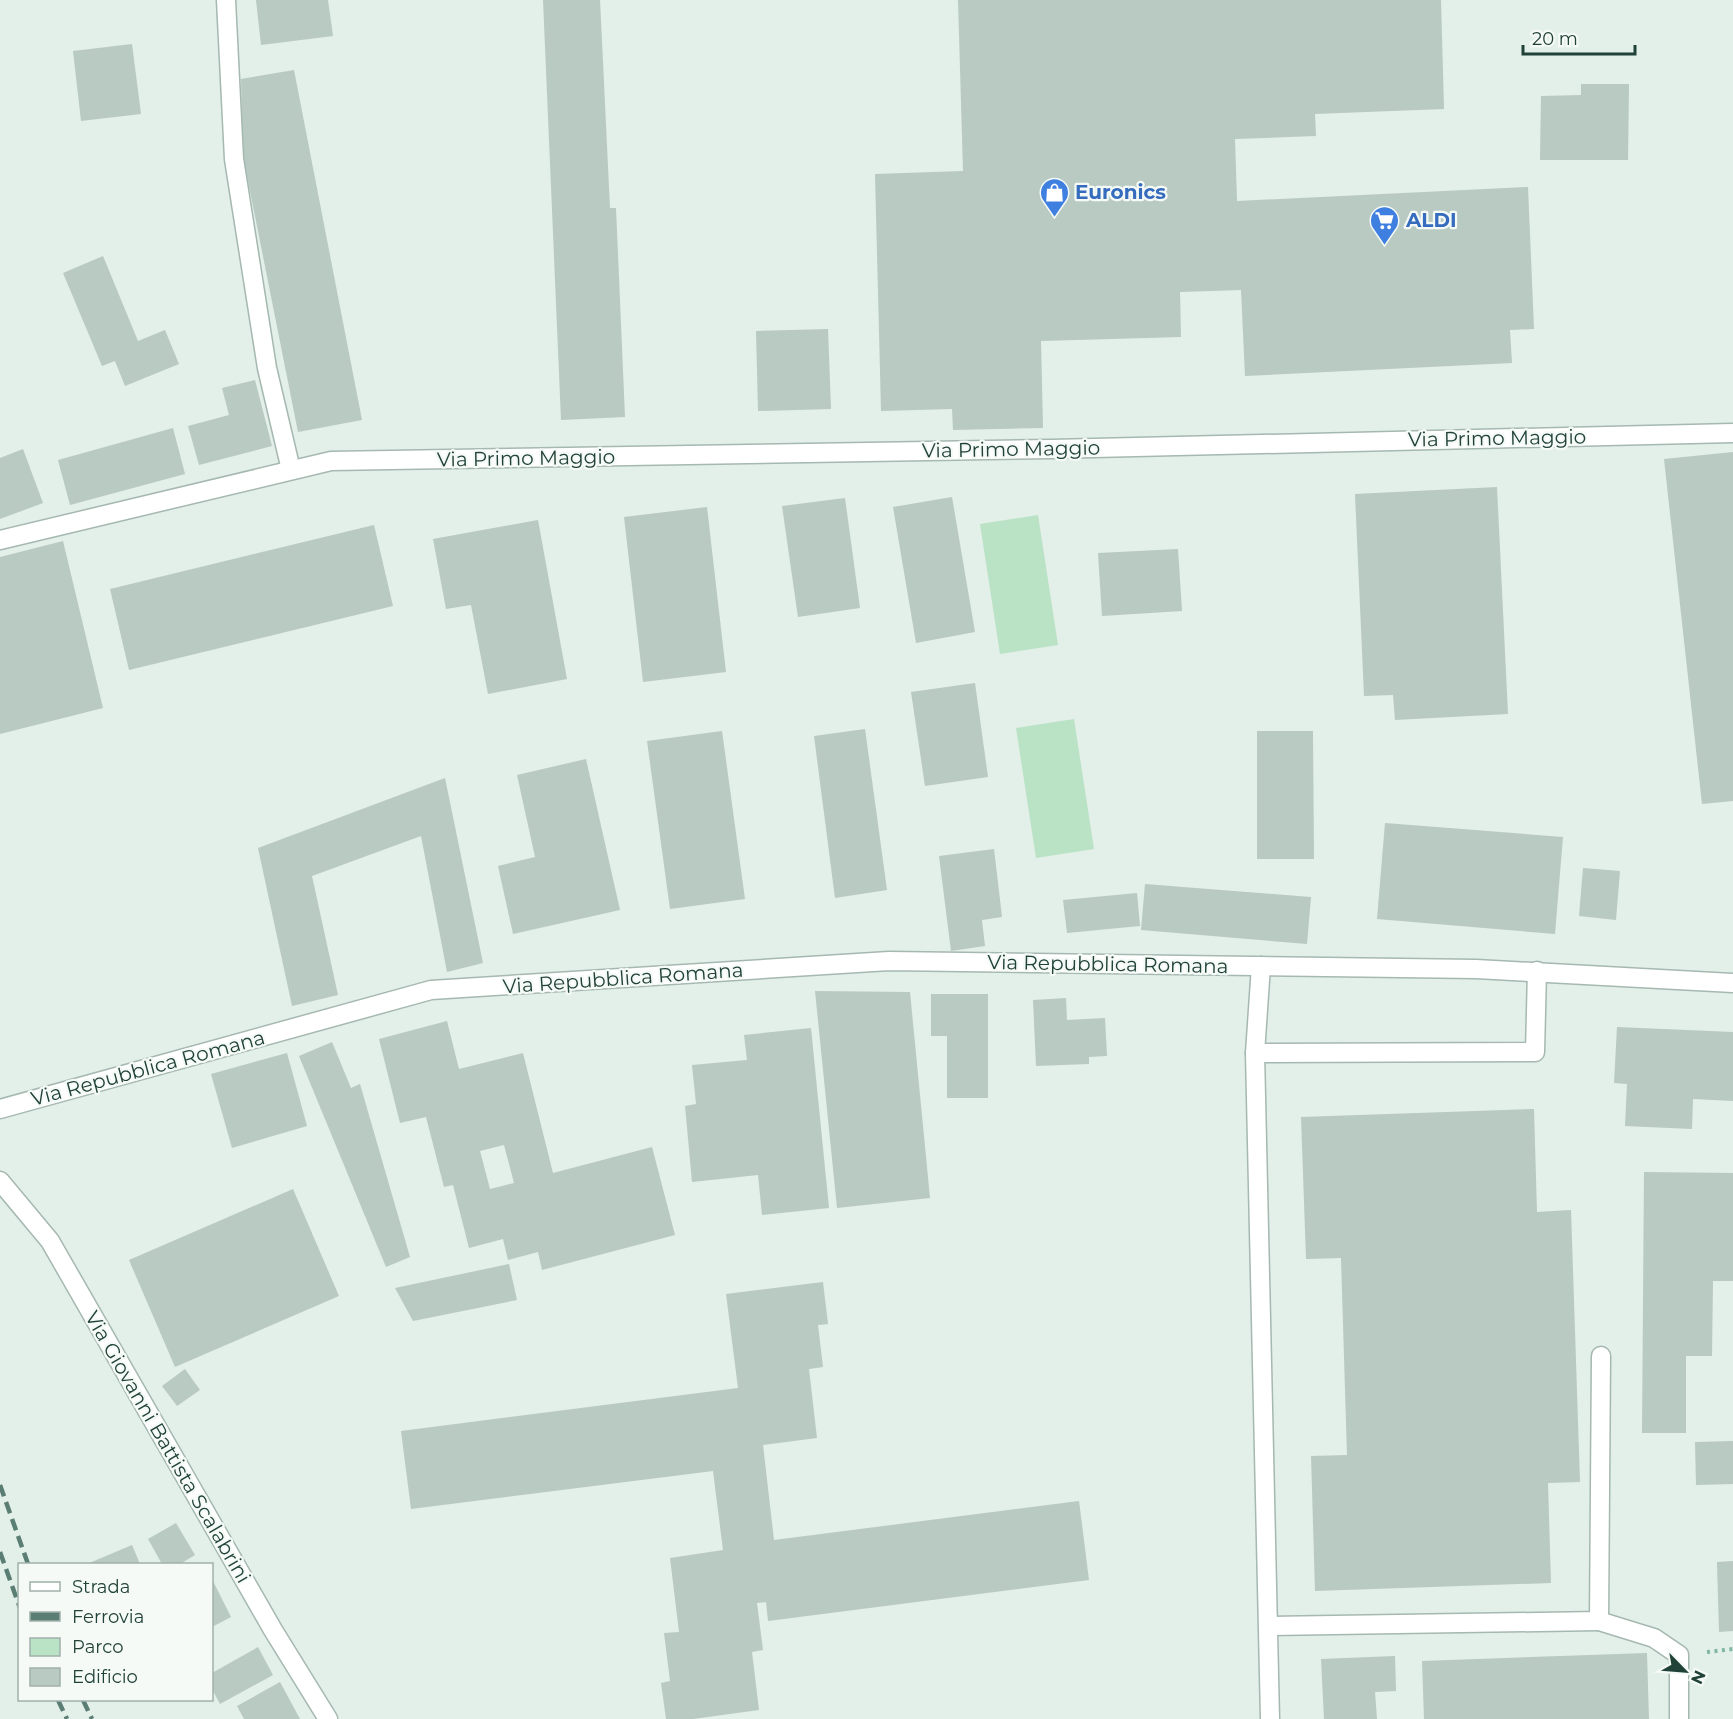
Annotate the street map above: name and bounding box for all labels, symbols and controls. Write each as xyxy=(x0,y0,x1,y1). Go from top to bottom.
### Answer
scale bar xyxy=(1523,18,1636,56)
text: 20 m xyxy=(1532,28,1578,50)
shop icon: Euronics xyxy=(1038,176,1070,218)
place label: Euronics xyxy=(1075,180,1166,204)
supermarket icon: ALDI xyxy=(1369,204,1401,246)
place label: ALDI xyxy=(1405,208,1456,232)
street label: Via Primo Maggio xyxy=(1408,424,1586,452)
street label: Via Primo Maggio xyxy=(922,435,1100,463)
street label: Via Primo Maggio xyxy=(437,444,615,472)
street label: Via Repubblica Romana xyxy=(987,950,1229,978)
street label: Via Repubblica Romana xyxy=(502,958,744,998)
street label: Via Repubblica Romana xyxy=(28,1025,268,1111)
street label: Via Giovanni Battista Scalabrini xyxy=(80,1307,256,1587)
legend xyxy=(18,1563,213,1701)
text: Strada xyxy=(72,1576,130,1598)
text: Ferrovia xyxy=(72,1606,144,1628)
text: Parco xyxy=(72,1636,124,1658)
north arrow xyxy=(1655,1641,1715,1701)
text: Edificio xyxy=(72,1666,138,1688)
text: N xyxy=(1687,1667,1709,1687)

